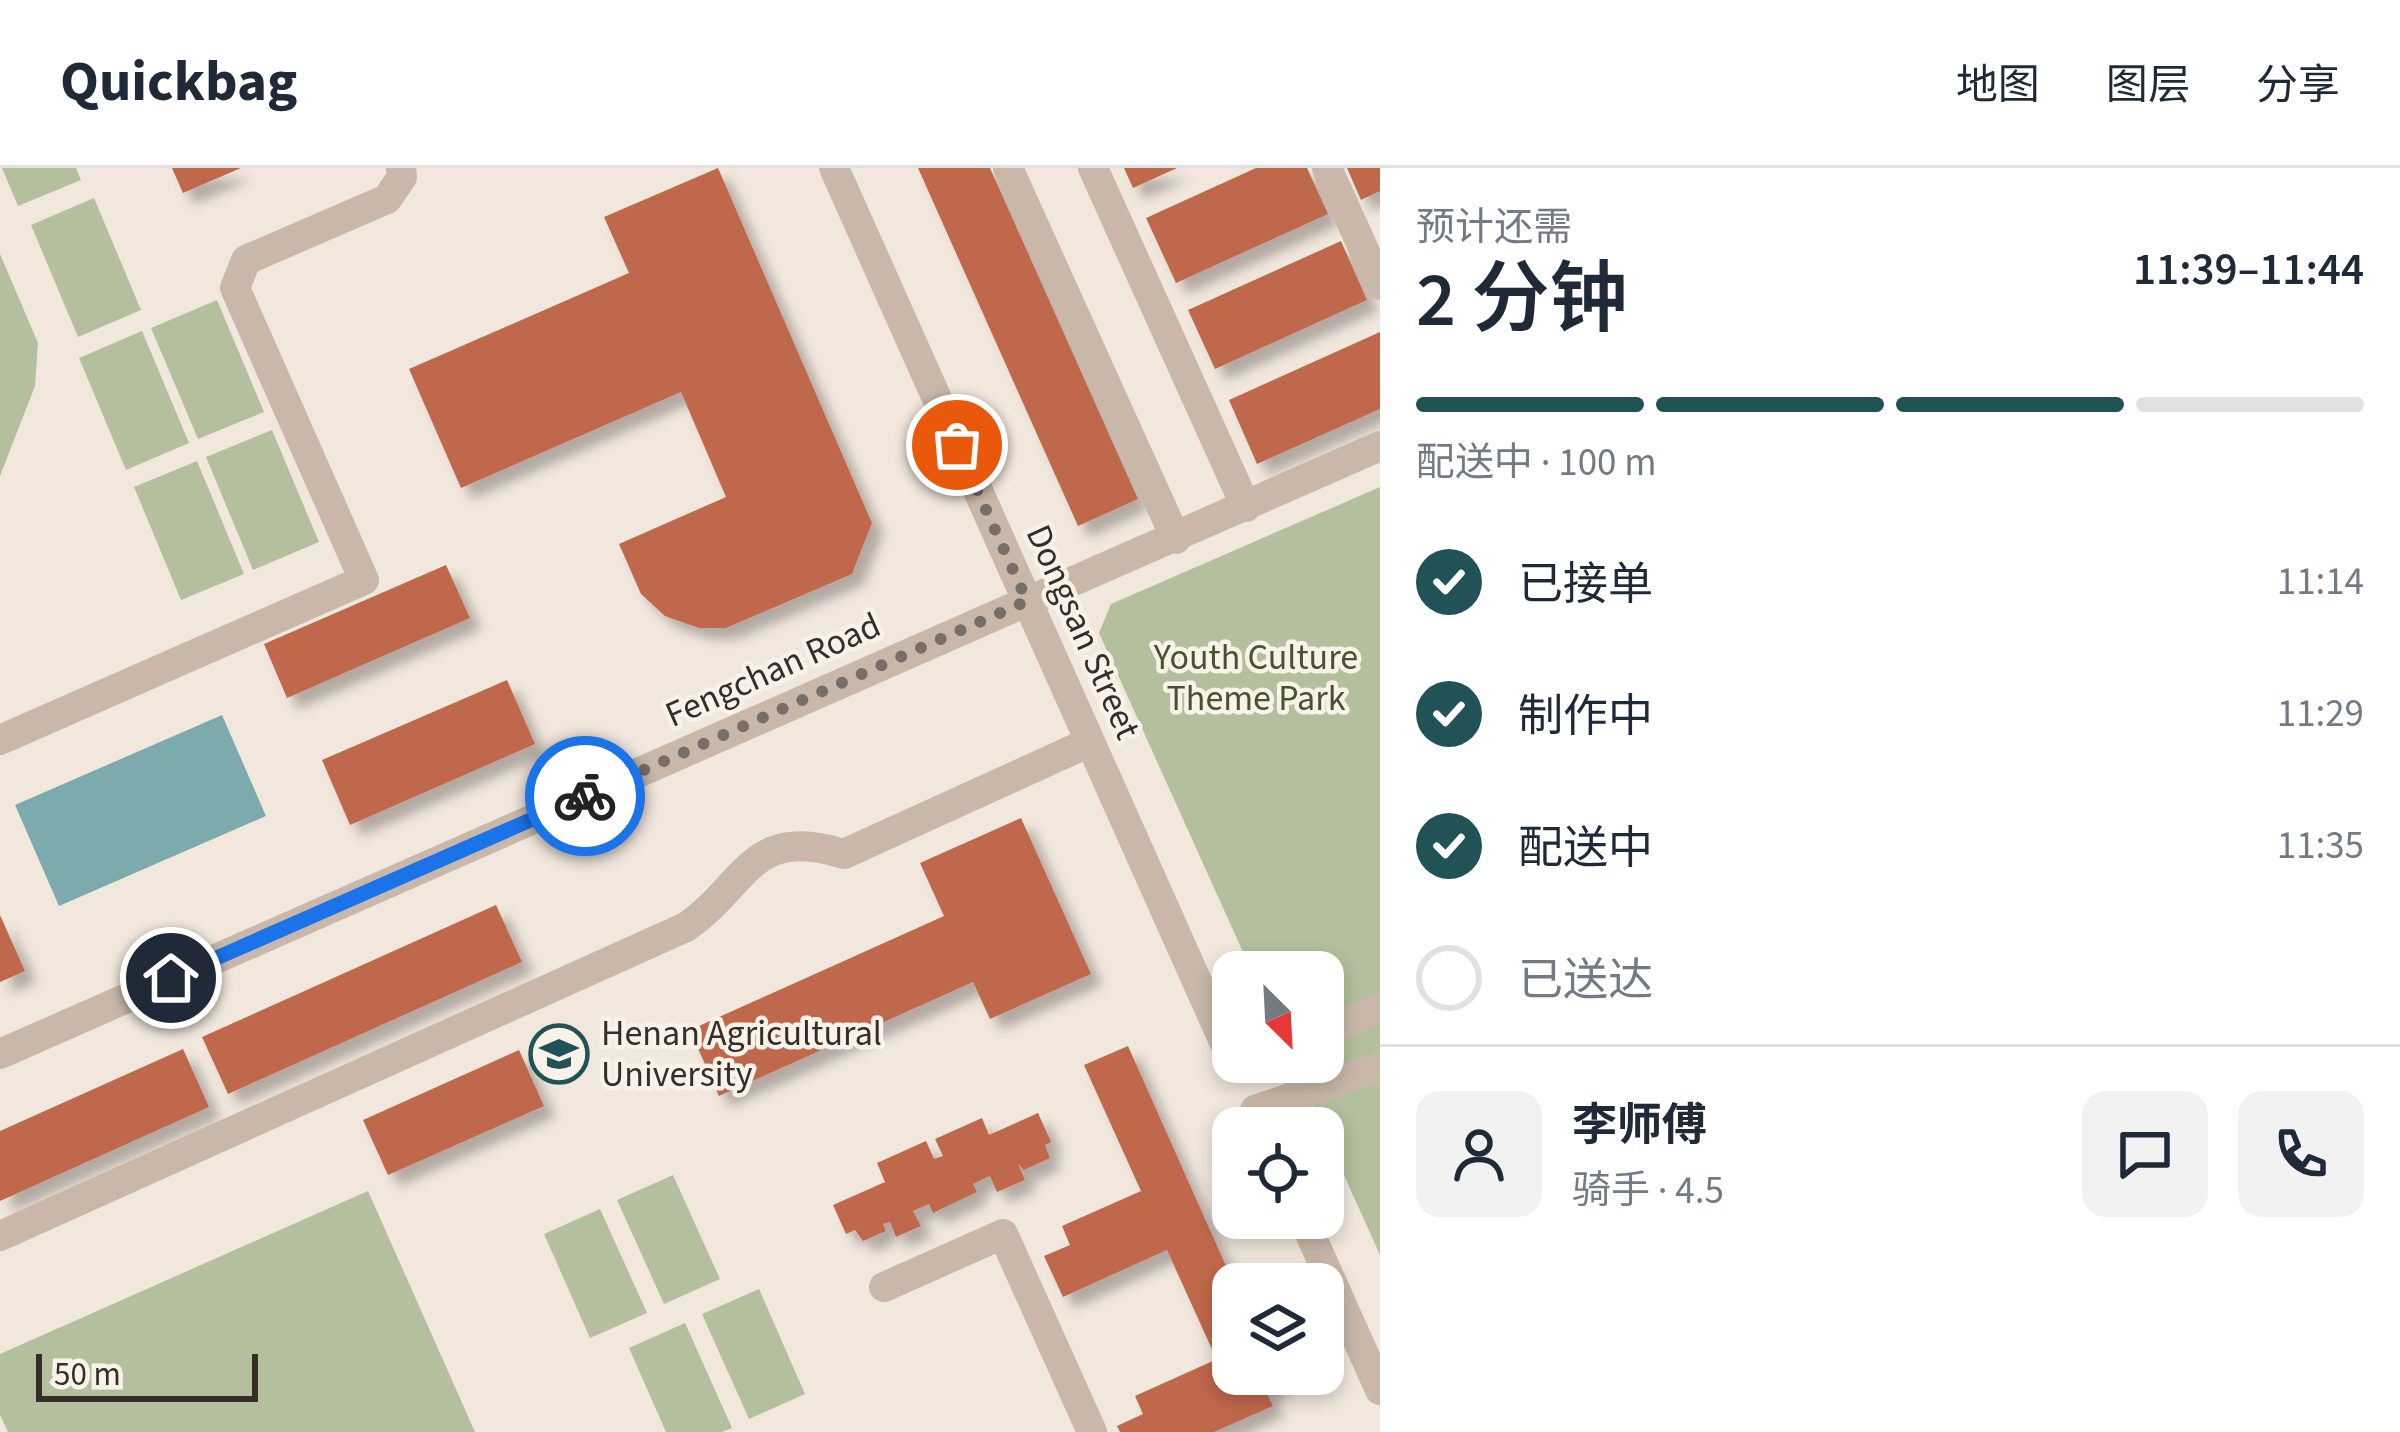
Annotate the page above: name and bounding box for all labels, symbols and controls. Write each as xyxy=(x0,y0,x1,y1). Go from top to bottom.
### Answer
text: Quickbag xyxy=(60,42,298,123)
text: 地图 xyxy=(1956,56,2040,116)
text: 图层 xyxy=(2106,56,2190,116)
text: 分享 xyxy=(2256,56,2340,116)
text: 预计还需 xyxy=(1416,200,1572,256)
text: 11:39–11:44 xyxy=(2133,238,2364,302)
text: 2 分钟 xyxy=(1416,245,1628,356)
pin xyxy=(906,394,1008,496)
icon: bag xyxy=(924,412,990,478)
text: 配送中 · 100 m xyxy=(1416,435,1657,491)
street label: Dongsan Street xyxy=(1013,517,1153,747)
icon: check xyxy=(1416,549,1482,615)
text: 已接单 xyxy=(1518,553,1653,617)
text: 11:14 xyxy=(2277,554,2364,610)
street label: Fengchan Road xyxy=(657,600,889,740)
park label: Youth Culture Theme Park xyxy=(1153,632,1358,724)
icon: check xyxy=(1416,681,1482,747)
text: 制作中 xyxy=(1518,685,1653,749)
text: 11:29 xyxy=(2277,686,2364,742)
courier xyxy=(525,736,645,856)
icon: bike xyxy=(552,763,618,829)
icon: check xyxy=(1416,813,1482,879)
text: 配送中 xyxy=(1518,817,1653,881)
text: 11:35 xyxy=(2277,818,2364,874)
pin xyxy=(120,927,222,1029)
icon: home xyxy=(138,945,204,1011)
text: 已送达 xyxy=(1518,949,1653,1013)
north arrow xyxy=(1212,951,1344,1083)
map controls xyxy=(1212,951,1344,1395)
place label: Henan Agricultural University xyxy=(601,1008,882,1100)
school or university icon: Henan Agricultural University xyxy=(528,1023,590,1085)
button: person xyxy=(1416,1091,1542,1217)
button: chat xyxy=(2082,1091,2208,1217)
button: phone xyxy=(2238,1091,2364,1217)
text: 李师傅 xyxy=(1572,1094,1707,1158)
button: locate xyxy=(1212,1107,1344,1239)
text: 骑手 · 4.5 xyxy=(1572,1163,1724,1219)
button: layers xyxy=(1212,1263,1344,1395)
scale bar xyxy=(36,1348,258,1401)
text: 50 m xyxy=(54,1351,121,1398)

